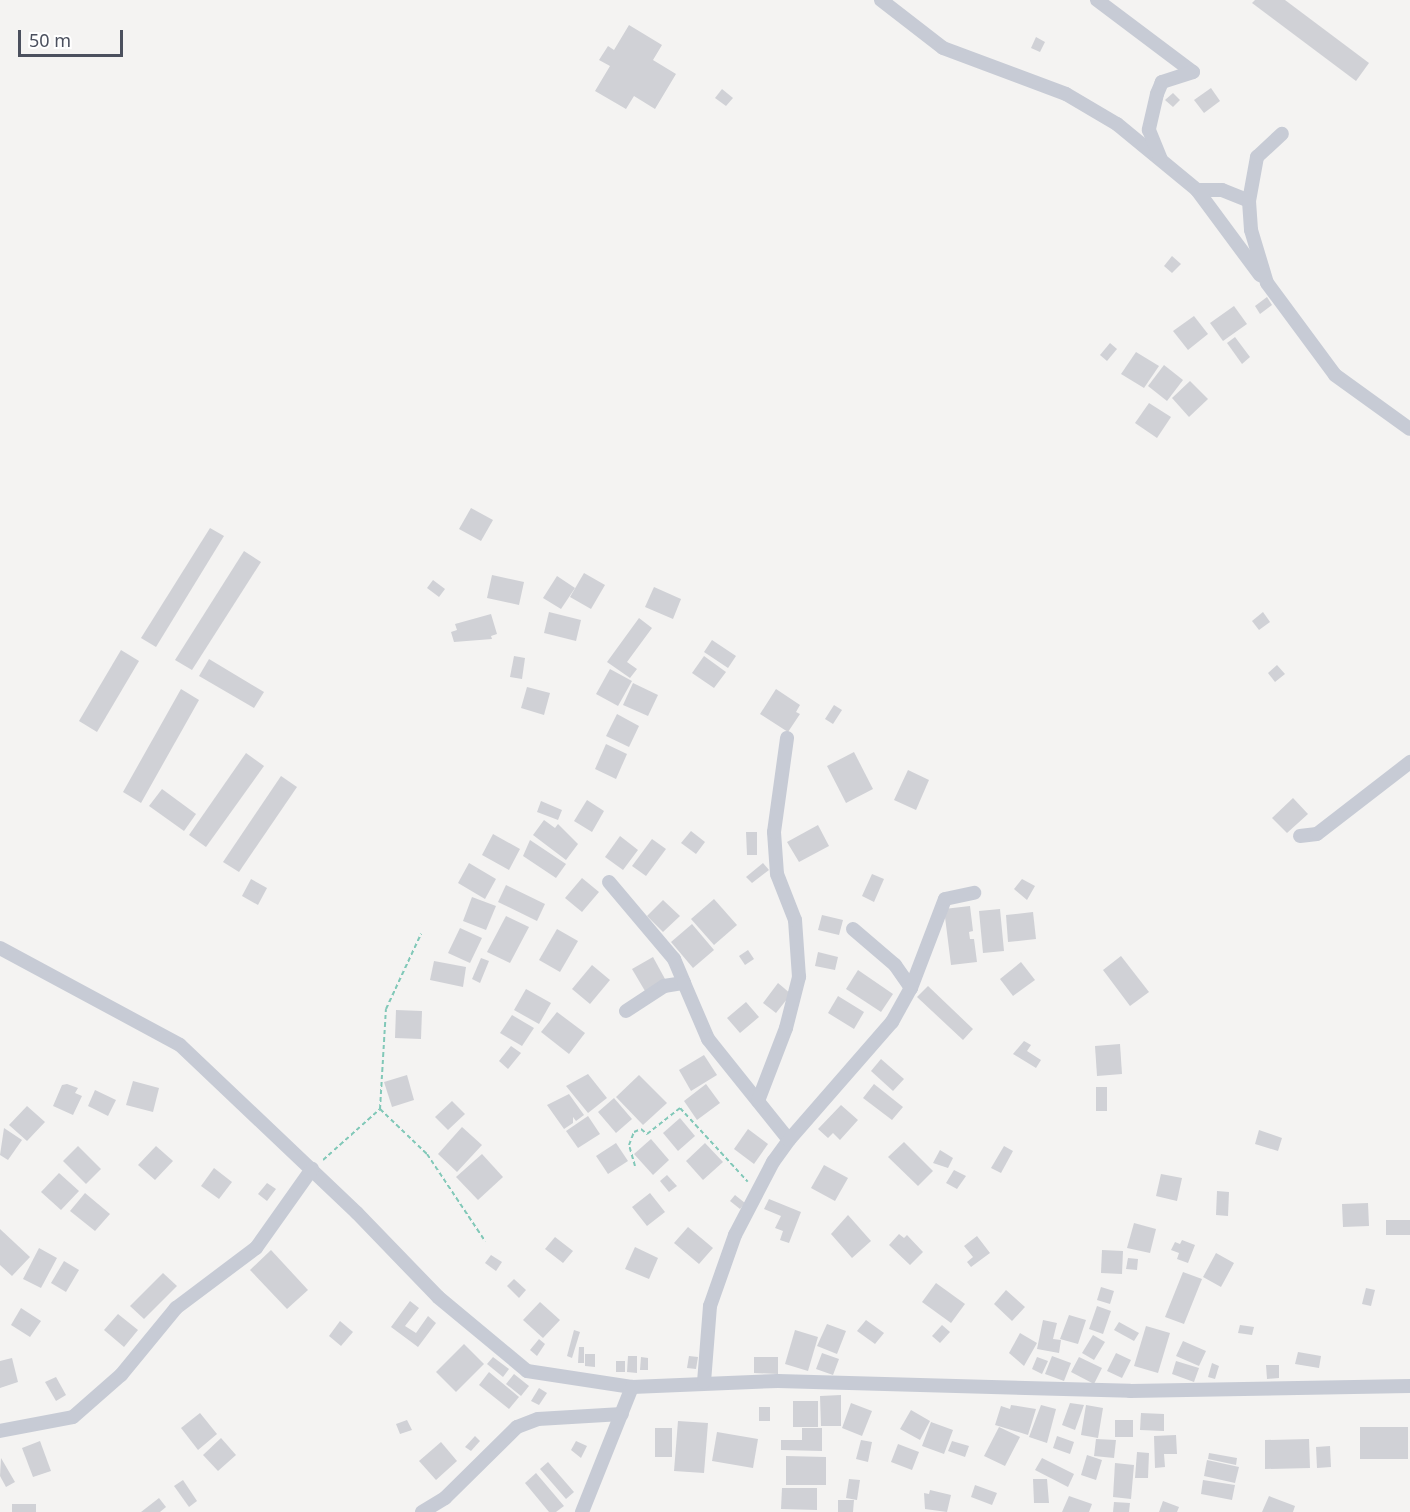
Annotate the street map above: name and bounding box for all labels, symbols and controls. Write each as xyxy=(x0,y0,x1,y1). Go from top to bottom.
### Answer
scale bar xyxy=(21,18,126,56)
text: 50 m xyxy=(29,28,71,52)

